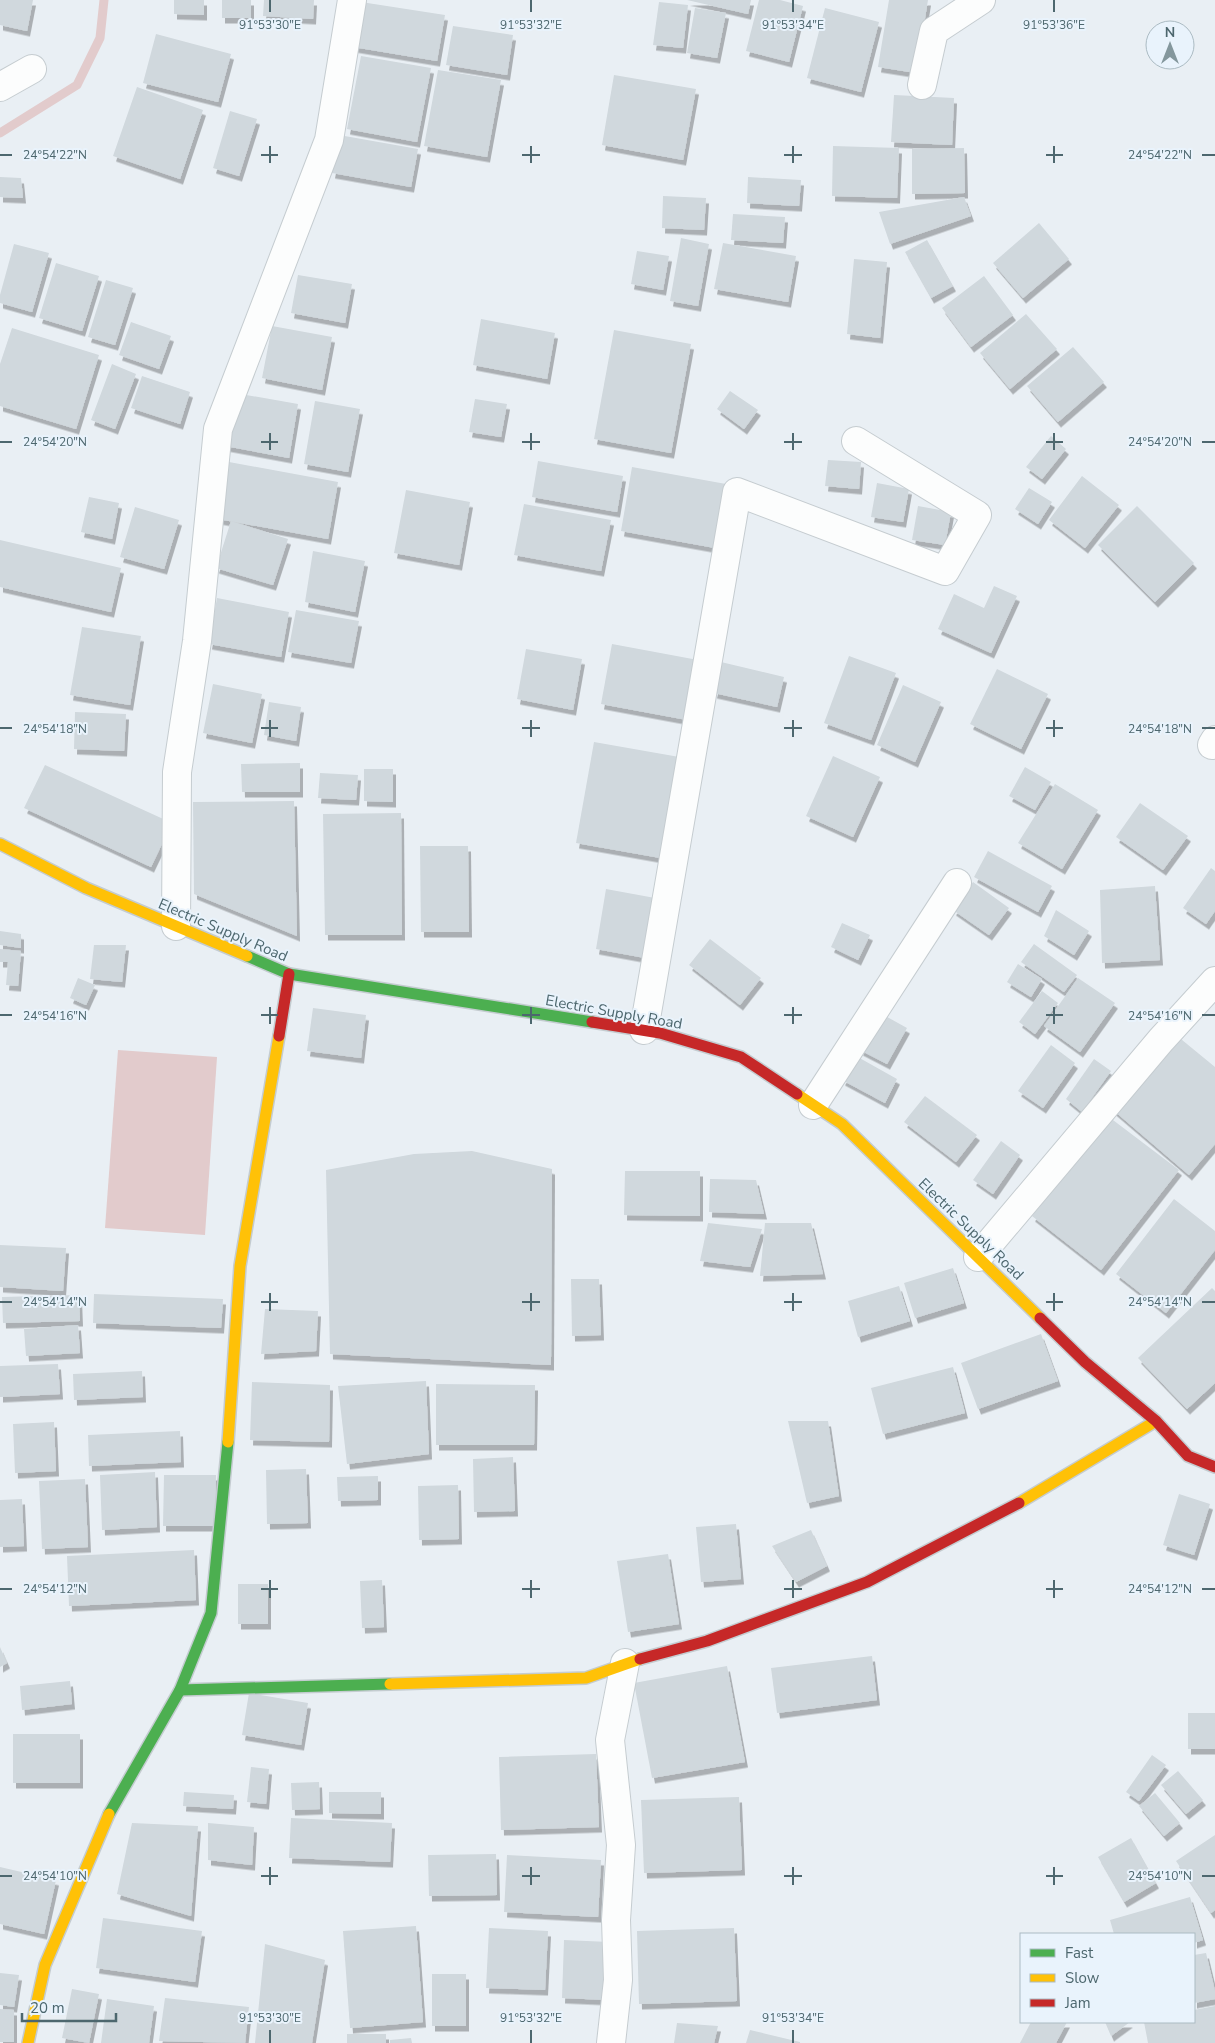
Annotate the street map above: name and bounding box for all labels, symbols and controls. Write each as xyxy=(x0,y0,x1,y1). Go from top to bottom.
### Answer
text: 91°53'30"E xyxy=(239,17,301,33)
text: 91°53'32"E xyxy=(500,17,562,33)
text: 91°53'34"E xyxy=(762,17,824,33)
text: 91°53'36"E xyxy=(1023,17,1085,33)
north arrow xyxy=(1145,20,1195,70)
text: N xyxy=(1165,23,1175,42)
text: 24°54'22"N xyxy=(23,147,87,163)
text: 24°54'22"N xyxy=(1128,147,1192,163)
text: 24°54'20"N xyxy=(23,434,87,450)
text: 24°54'20"N xyxy=(1128,434,1192,450)
text: 24°54'18"N xyxy=(23,721,87,737)
text: 24°54'18"N xyxy=(1128,721,1192,737)
street label: Electric Supply Road xyxy=(155,894,291,966)
street label: Electric Supply Road xyxy=(544,990,684,1034)
text: 24°54'16"N xyxy=(23,1008,87,1024)
text: 24°54'16"N xyxy=(1128,1008,1192,1024)
street label: Electric Supply Road xyxy=(914,1174,1028,1284)
text: 24°54'14"N xyxy=(23,1294,87,1310)
text: 24°54'14"N xyxy=(1128,1294,1192,1310)
text: 24°54'12"N xyxy=(23,1581,87,1597)
text: 24°54'12"N xyxy=(1128,1581,1192,1597)
text: 24°54'10"N xyxy=(23,1868,87,1884)
text: 24°54'10"N xyxy=(1128,1868,1192,1884)
legend xyxy=(1020,1933,1195,2023)
text: Fast xyxy=(1065,1943,1094,1963)
text: Slow xyxy=(1065,1968,1100,1988)
scale bar xyxy=(22,1990,116,2022)
text: Jam xyxy=(1064,1993,1091,2013)
text: 20 m xyxy=(30,1998,65,2018)
text: 91°53'30"E xyxy=(239,2010,301,2026)
text: 91°53'32"E xyxy=(500,2010,562,2026)
text: 91°53'34"E xyxy=(762,2010,824,2026)

